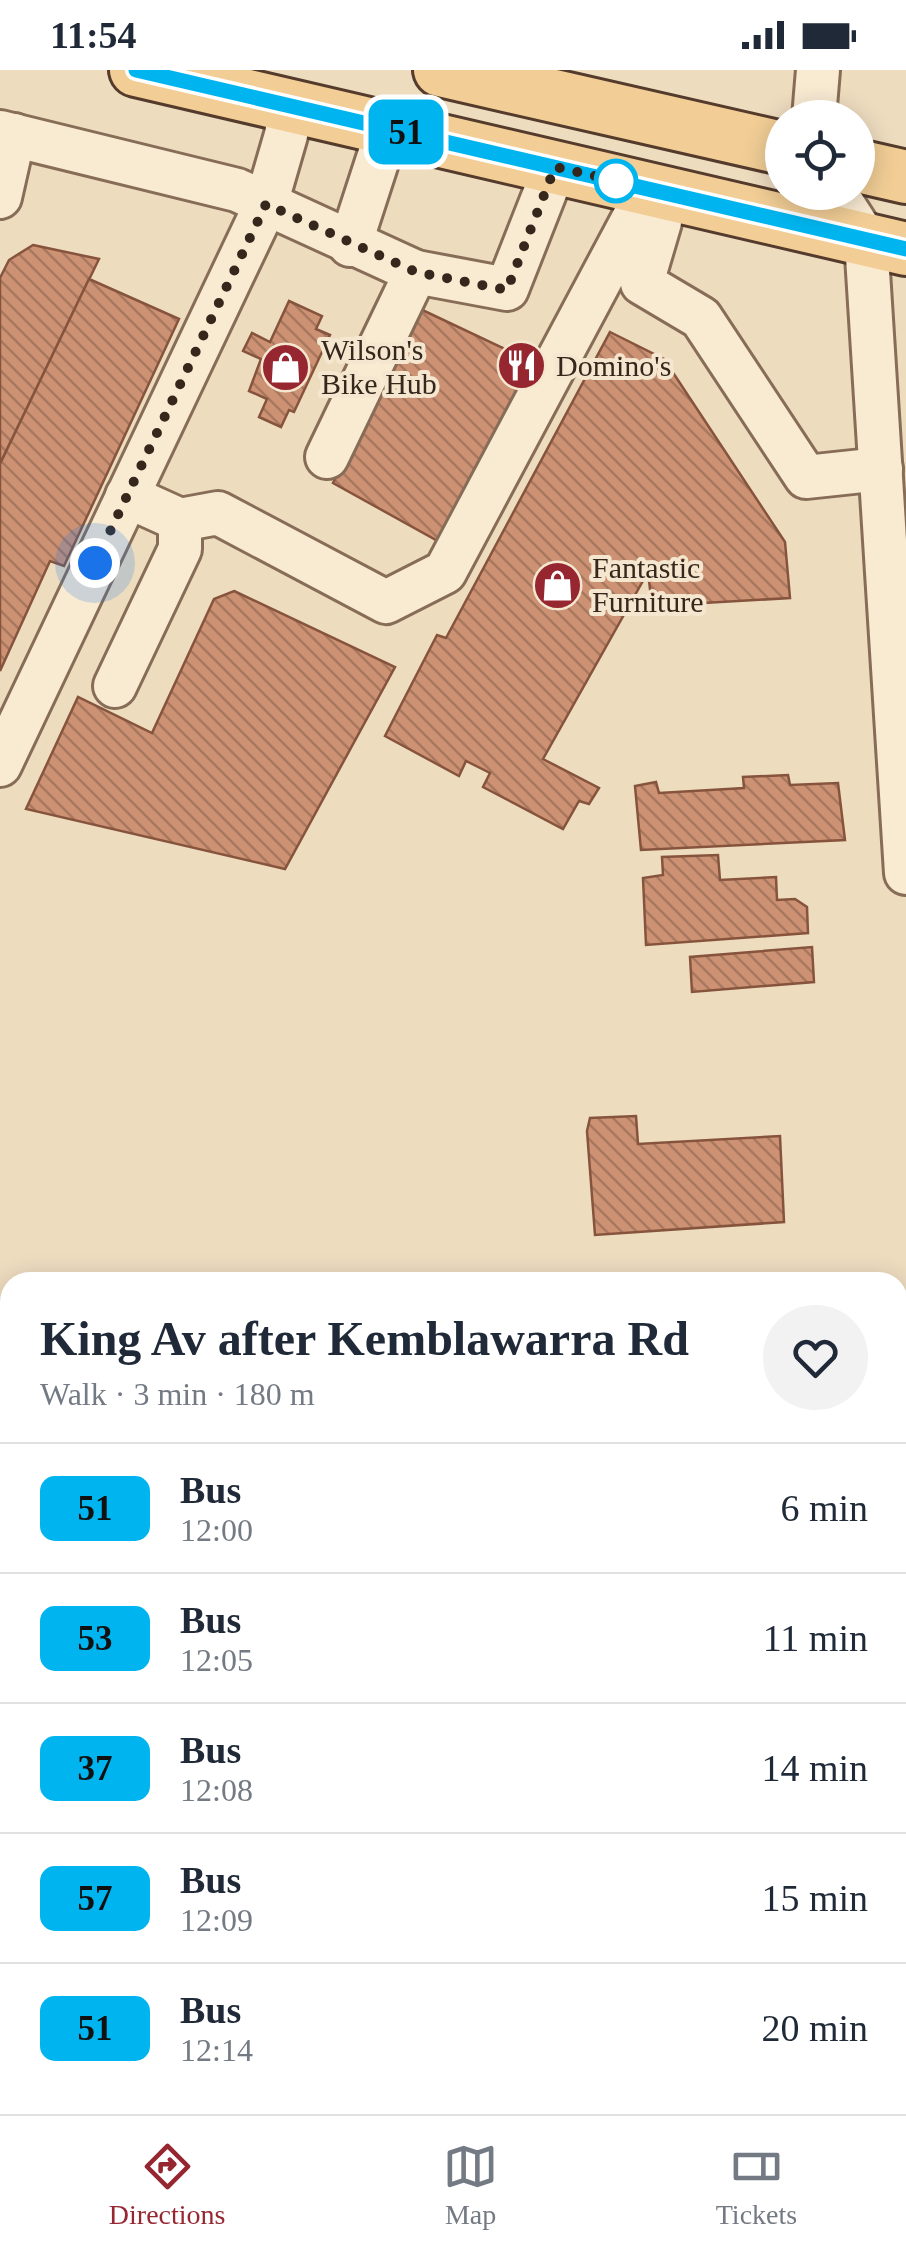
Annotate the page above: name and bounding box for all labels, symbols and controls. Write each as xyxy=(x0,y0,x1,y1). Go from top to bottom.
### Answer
text: 11:54 xyxy=(50,14,137,56)
line badge: 51 xyxy=(361,100,451,164)
map controls xyxy=(765,100,875,210)
button: locate xyxy=(765,100,875,210)
text: 51 xyxy=(389,113,424,152)
unlabelled marker xyxy=(595,160,637,202)
place label: Wilson's Bike Hub xyxy=(321,333,437,400)
restaurant icon: Domino's xyxy=(495,340,547,392)
shop icon: Wilson's Bike Hub xyxy=(260,341,312,393)
place label: Domino's xyxy=(556,349,671,382)
your location xyxy=(70,538,120,588)
place label: Fantastic Furniture xyxy=(592,551,704,618)
shop icon: Fantastic Furniture xyxy=(531,559,583,611)
button: heart xyxy=(763,1305,868,1410)
text: King Av after Kemblawarra Rd xyxy=(40,1312,689,1365)
text: Walk · 3 min · 180 m xyxy=(40,1376,315,1412)
text: Bus xyxy=(180,1469,241,1511)
text: 6 min xyxy=(780,1487,868,1529)
text: 51 xyxy=(78,1489,113,1528)
text: 12:00 xyxy=(180,1512,253,1548)
text: Bus xyxy=(180,1599,241,1641)
text: 11 min xyxy=(763,1617,868,1659)
text: 53 xyxy=(78,1619,113,1658)
text: 12:05 xyxy=(180,1642,253,1678)
text: Bus xyxy=(180,1729,241,1771)
text: 14 min xyxy=(761,1747,868,1789)
text: 37 xyxy=(78,1749,113,1788)
text: 12:08 xyxy=(180,1772,253,1808)
text: Bus xyxy=(180,1859,241,1901)
text: 15 min xyxy=(761,1877,868,1919)
text: 57 xyxy=(78,1879,113,1918)
text: 12:09 xyxy=(180,1902,253,1938)
text: Bus xyxy=(180,1989,241,2031)
text: 20 min xyxy=(761,2007,868,2049)
text: 51 xyxy=(78,2009,113,2048)
text: 12:14 xyxy=(180,2032,253,2068)
tab: Directions xyxy=(109,2139,225,2231)
tab: Map xyxy=(443,2139,498,2231)
tab: Tickets xyxy=(716,2139,797,2231)

